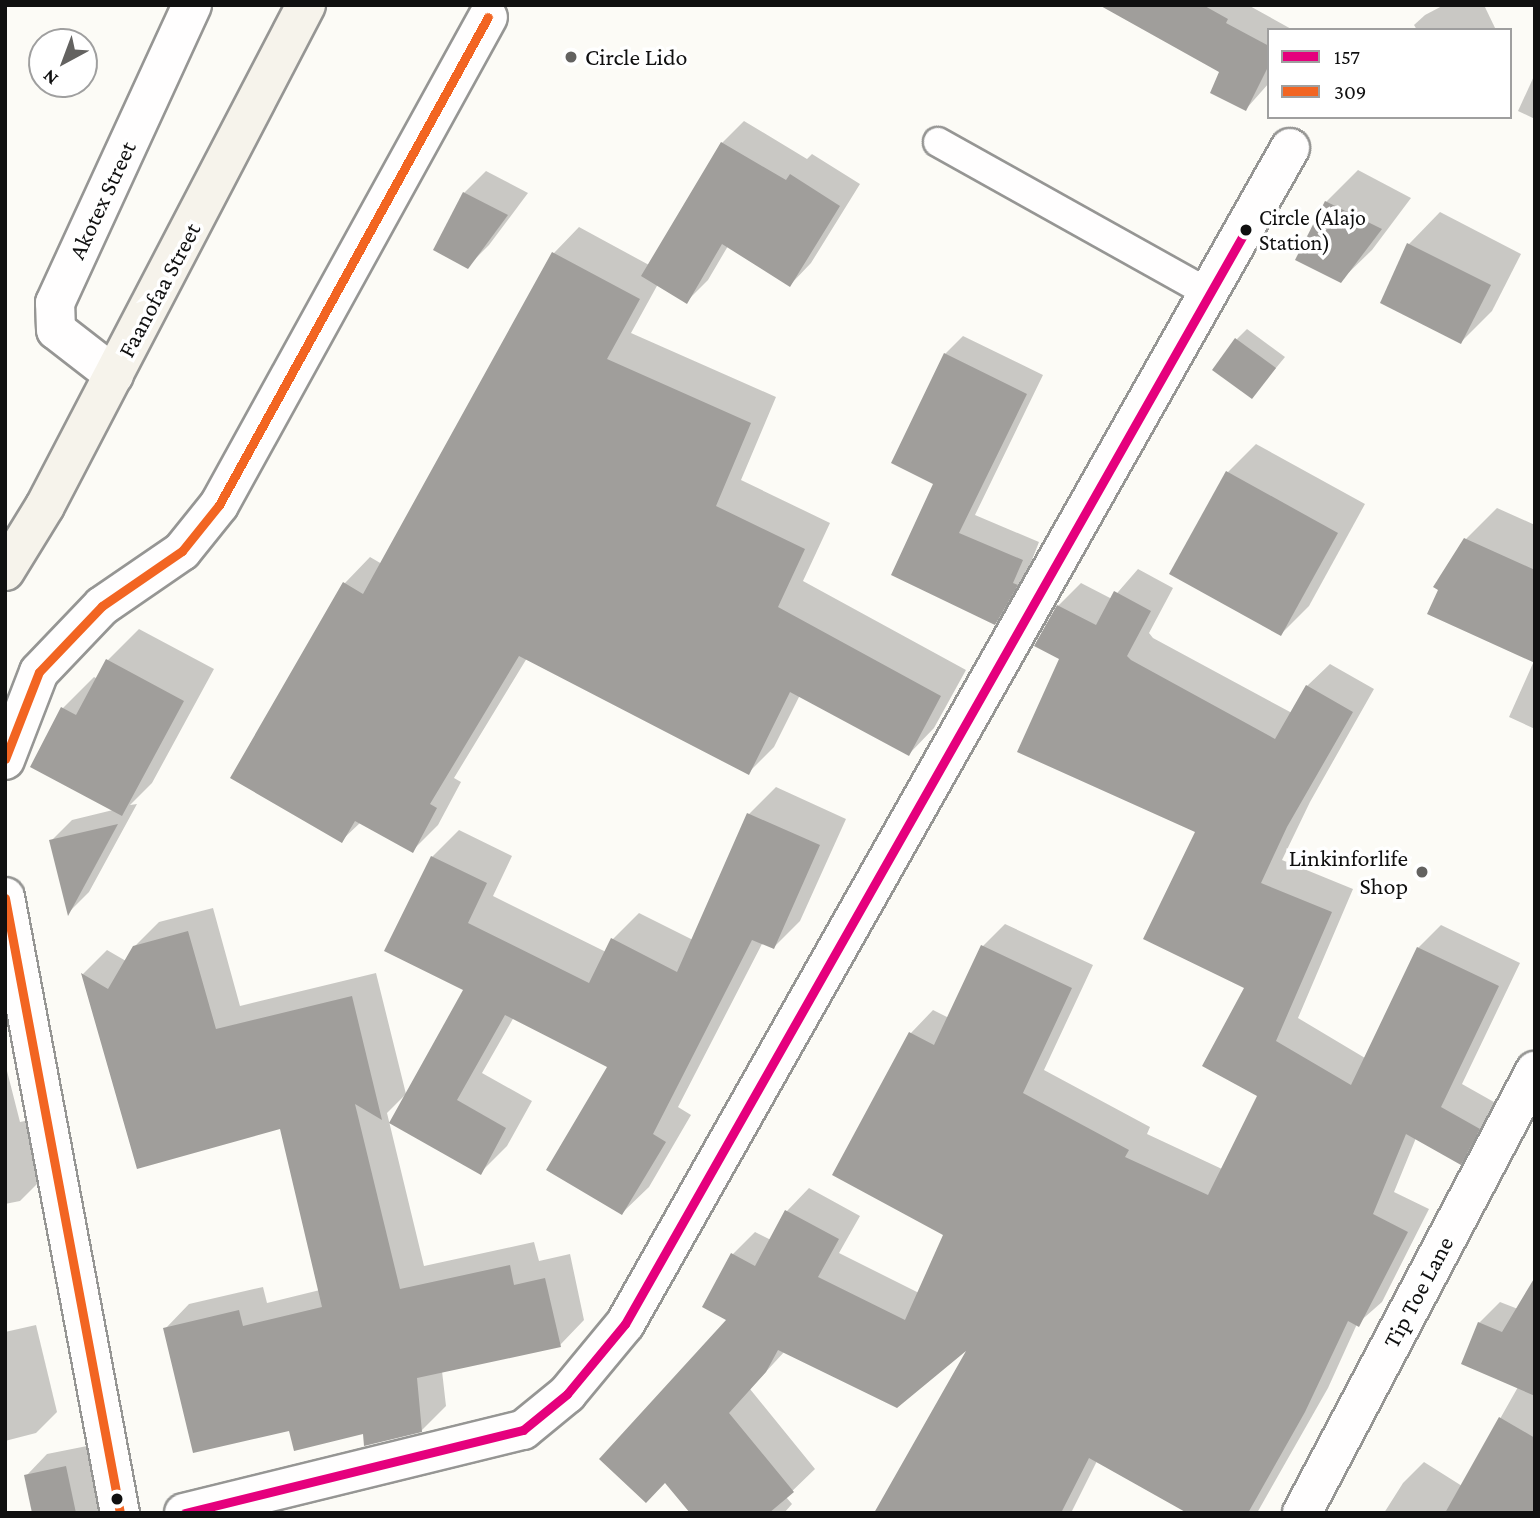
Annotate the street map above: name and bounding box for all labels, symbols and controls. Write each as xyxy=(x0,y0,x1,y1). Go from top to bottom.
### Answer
north arrow xyxy=(28,28,98,98)
legend xyxy=(1267,28,1512,119)
place label: Circle Lido xyxy=(585,43,687,71)
text: 157 xyxy=(1334,45,1360,69)
marker: Circle Lido xyxy=(563,49,579,65)
text: N xyxy=(38,66,62,90)
text: 309 xyxy=(1334,80,1367,104)
street label: Akotex Street xyxy=(62,136,142,264)
place label: Circle (Alajo Station) xyxy=(1259,204,1366,256)
street label: Faanofaa Street xyxy=(111,218,207,362)
marker: Circle (Alajo Station) xyxy=(1239,223,1253,237)
place label: Linkinforlife Shop xyxy=(1289,844,1408,900)
marker: Linkinforlife Shop xyxy=(1414,864,1430,880)
street label: Tip Toe Lane xyxy=(1377,1231,1459,1353)
unlabelled marker xyxy=(110,1492,124,1506)

